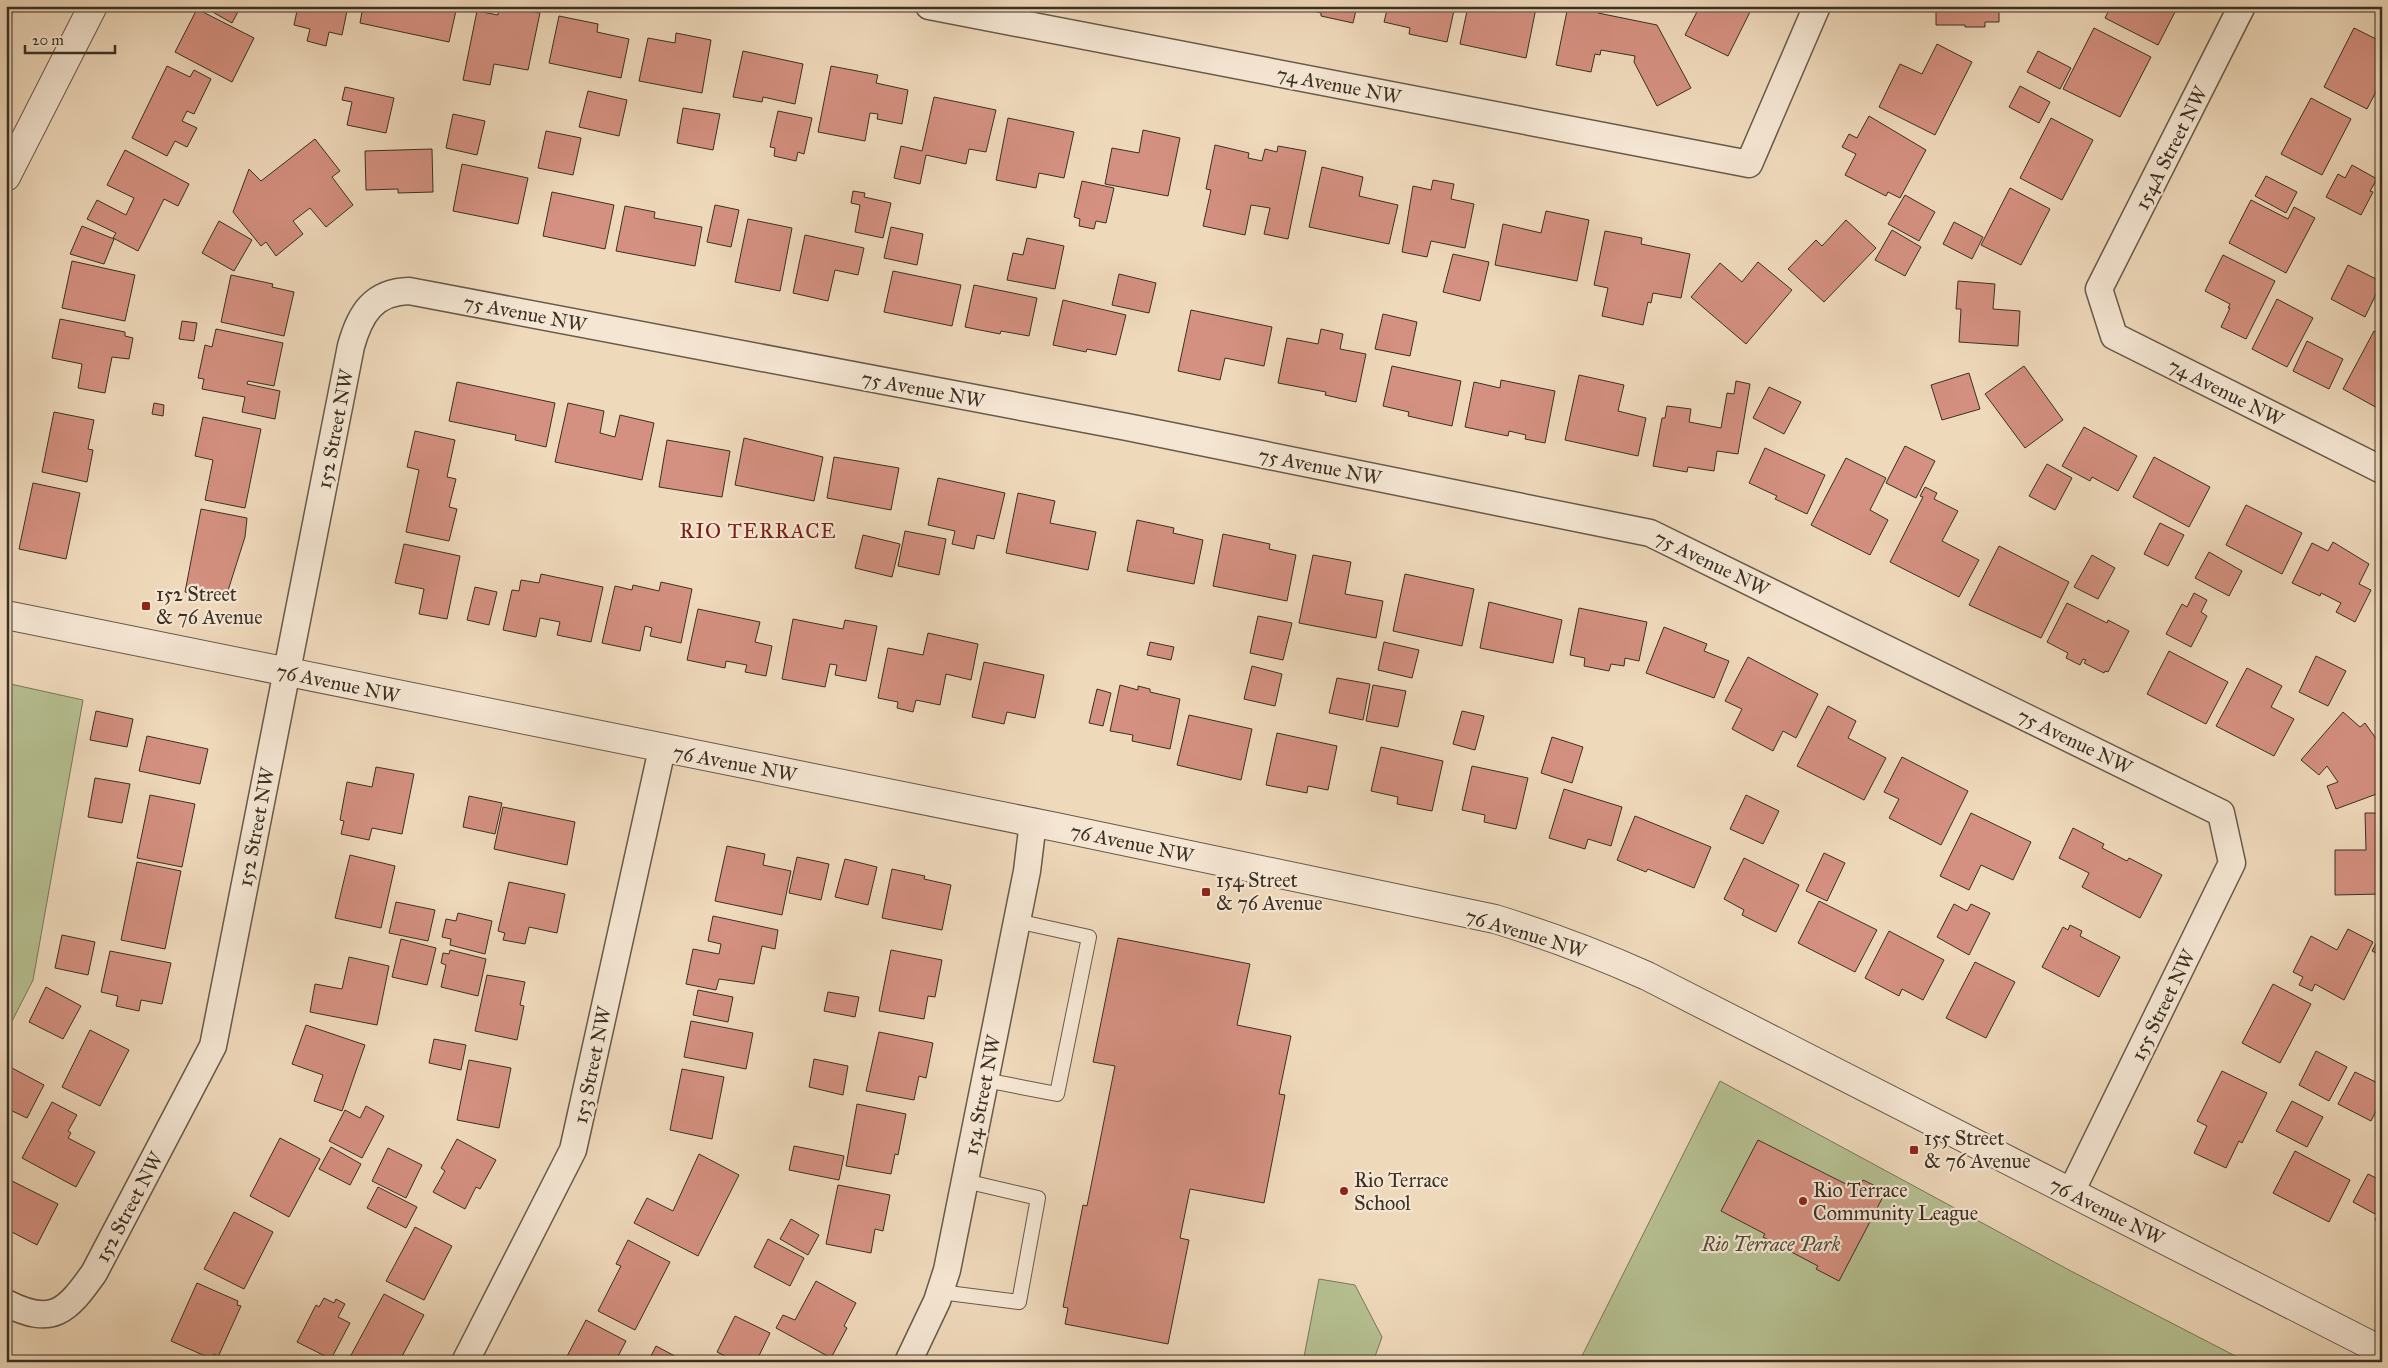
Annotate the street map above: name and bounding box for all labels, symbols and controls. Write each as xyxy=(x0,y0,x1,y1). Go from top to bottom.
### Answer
scale bar xyxy=(25,22,115,54)
text: 20 m xyxy=(32,31,64,49)
street label: 74 Avenue NW xyxy=(1275,61,1404,109)
street label: 154A Street NW xyxy=(2130,81,2213,214)
street label: 75 Avenue NW xyxy=(462,289,589,337)
street label: 74 Avenue NW xyxy=(2164,353,2288,432)
street label: 75 Avenue NW xyxy=(860,365,987,413)
street label: 152 Street NW xyxy=(312,366,359,491)
street label: 75 Avenue NW xyxy=(1257,442,1384,490)
district label: RIO TERRACE xyxy=(679,518,837,544)
street label: 75 Avenue NW xyxy=(1651,525,1774,602)
place label: 152 Street & 76 Avenue xyxy=(156,582,262,629)
marker: 152 Street & 76 Avenue xyxy=(140,600,152,612)
street label: 76 Avenue NW xyxy=(274,658,403,708)
street label: 75 Avenue NW xyxy=(2014,703,2137,780)
street label: 76 Avenue NW xyxy=(671,739,800,787)
street label: 152 Street NW xyxy=(233,764,280,889)
street label: 76 Avenue NW xyxy=(1068,818,1197,868)
place label: 154 Street & 76 Avenue xyxy=(1216,868,1322,915)
marker: 154 Street & 76 Avenue xyxy=(1200,886,1212,898)
street label: 76 Avenue NW xyxy=(1462,903,1590,963)
street label: 155 Street NW xyxy=(2126,945,2201,1064)
street label: 153 Street NW xyxy=(568,1003,616,1126)
street label: 154 Street NW xyxy=(959,1032,1006,1157)
place label: 155 Street & 76 Avenue xyxy=(1924,1126,2030,1173)
marker: 155 Street & 76 Avenue xyxy=(1908,1144,1920,1156)
street label: 152 Street NW xyxy=(90,1147,169,1266)
place label: Rio Terrace School xyxy=(1354,1168,1449,1215)
street label: 76 Avenue NW xyxy=(2046,1172,2169,1251)
place label: Rio Terrace Community League xyxy=(1813,1178,1978,1226)
marker: Rio Terrace School xyxy=(1338,1185,1350,1197)
marker: Rio Terrace Community League xyxy=(1797,1195,1809,1207)
park label: Rio Terrace Park xyxy=(1701,1232,1840,1256)

